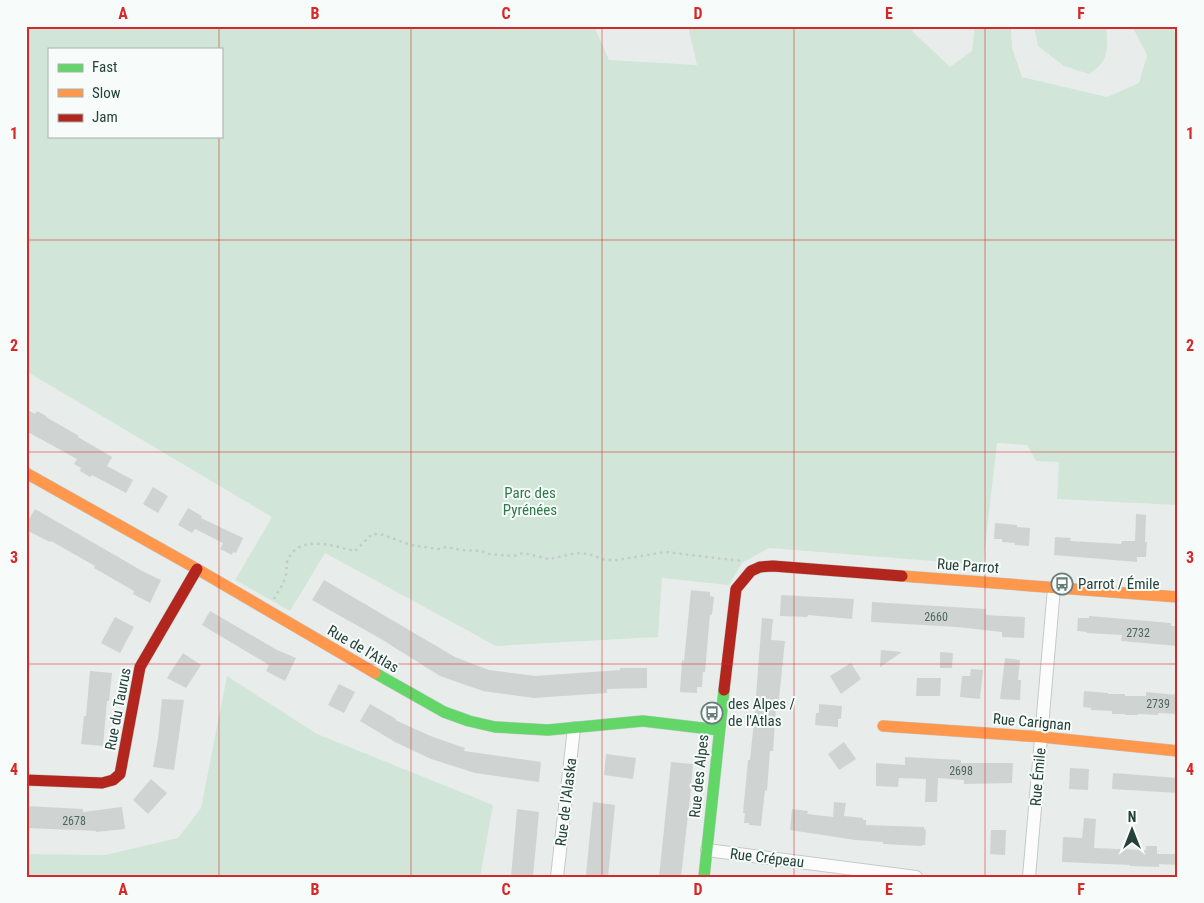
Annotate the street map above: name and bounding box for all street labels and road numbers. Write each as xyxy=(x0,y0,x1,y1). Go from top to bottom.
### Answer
street label: Rue Parrot xyxy=(936,555,1000,577)
street label: Rue de l'Atlas xyxy=(324,621,402,677)
street label: Rue du Taurus xyxy=(101,666,135,752)
street label: Rue Carignan xyxy=(992,710,1072,734)
street label: Rue des Alpes xyxy=(686,733,712,819)
street label: Rue Émile xyxy=(1026,747,1050,807)
street label: Rue de l'Alaska xyxy=(552,757,580,847)
street label: Rue Crépeau xyxy=(729,845,805,871)

